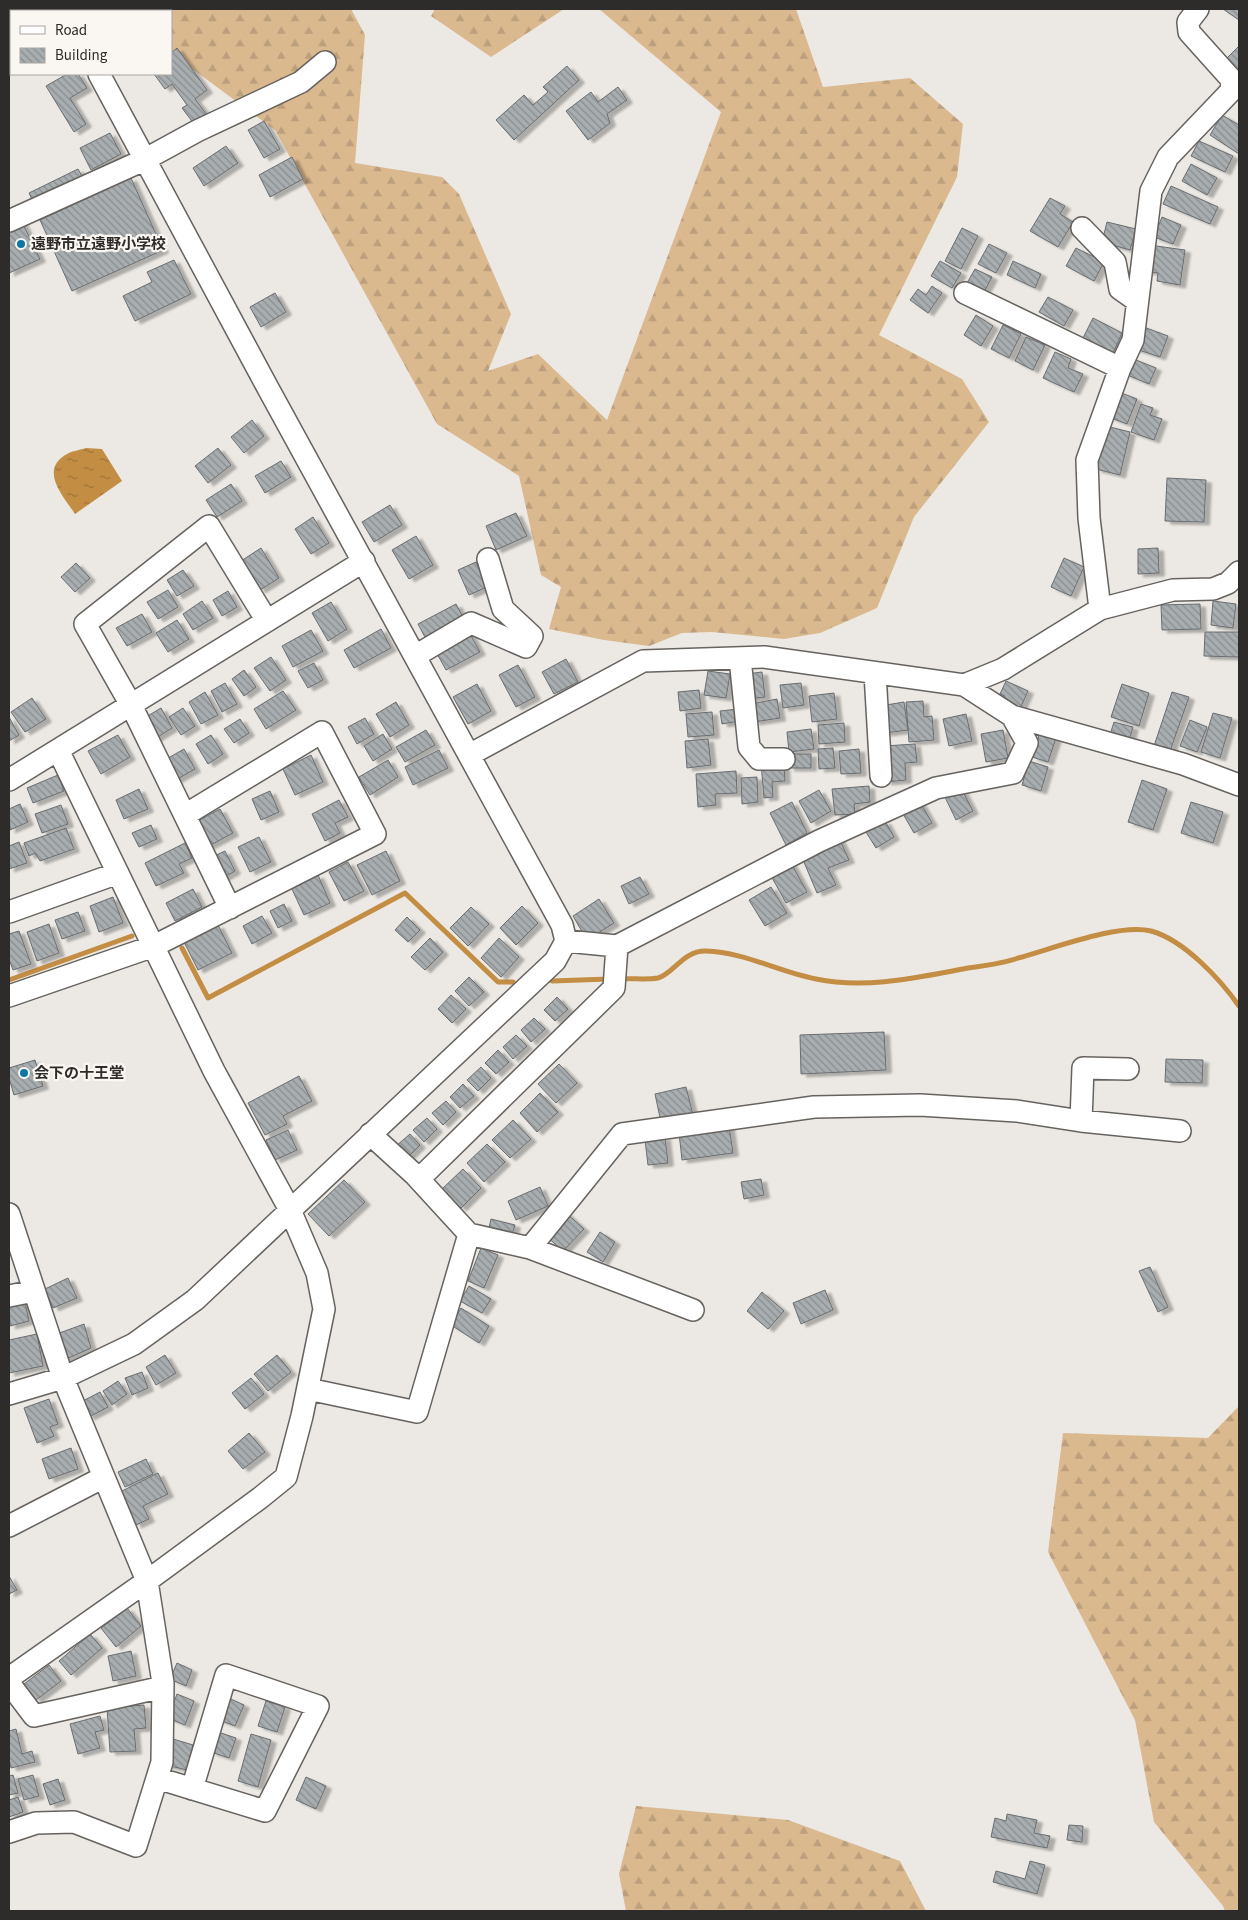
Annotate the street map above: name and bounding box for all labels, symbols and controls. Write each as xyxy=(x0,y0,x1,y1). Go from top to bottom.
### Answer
legend xyxy=(10,10,172,75)
text: Road xyxy=(55,20,87,41)
text: Building xyxy=(55,45,108,66)
place label: 遠野市立遠野小学校 xyxy=(31,234,166,255)
marker: 遠野市立遠野小学校 xyxy=(15,238,27,250)
place label: 会下の十王堂 xyxy=(34,1063,124,1084)
marker: 会下の十王堂 xyxy=(18,1067,30,1079)

